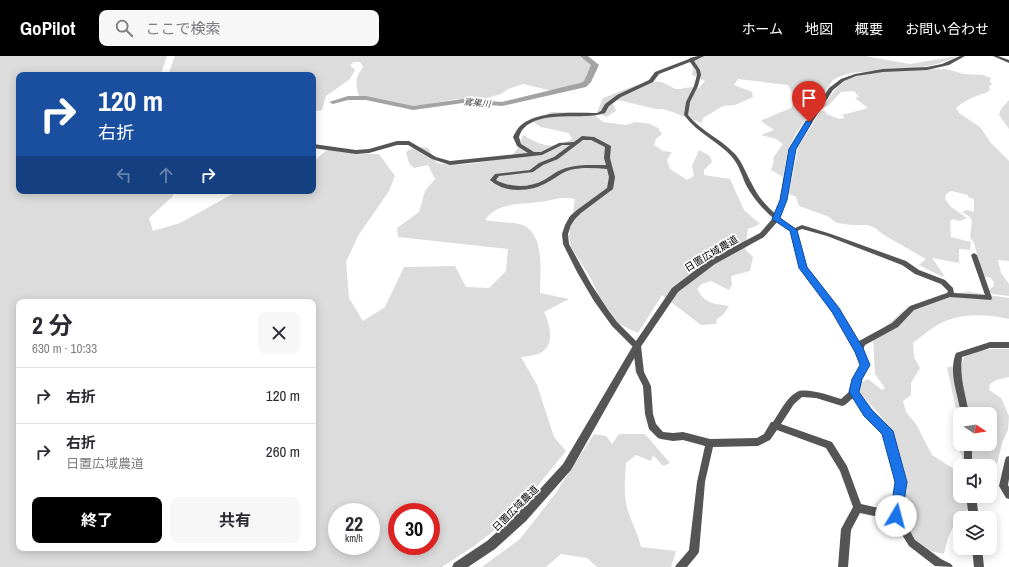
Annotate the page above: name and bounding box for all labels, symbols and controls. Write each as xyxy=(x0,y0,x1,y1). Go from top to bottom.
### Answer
search box xyxy=(99,10,379,46)
text: GoPilot xyxy=(20,15,75,41)
icon: search xyxy=(113,17,135,39)
text: ここで検索 xyxy=(145,18,220,39)
text: ホーム xyxy=(741,20,783,38)
text: 地図 xyxy=(805,20,833,38)
text: 概要 xyxy=(855,20,883,38)
text: お問い合わせ xyxy=(905,20,989,38)
pin xyxy=(792,81,826,122)
text: 120 m xyxy=(98,82,163,120)
icon: arrive xyxy=(798,87,820,109)
icon: right xyxy=(32,88,84,140)
water label: 鳶巣川 xyxy=(463,96,492,110)
text: 右折 xyxy=(98,120,134,145)
icon: left xyxy=(113,164,135,186)
icon: ahead xyxy=(155,164,177,186)
icon: right xyxy=(197,164,219,186)
street label: 日置広域農道 xyxy=(682,232,740,274)
text: 2 分 xyxy=(32,309,72,341)
button: close xyxy=(258,312,300,354)
text: 630 m · 10:33 xyxy=(32,340,97,357)
icon: right xyxy=(32,385,54,407)
text: 120 m xyxy=(266,385,300,406)
text: 右折 xyxy=(66,386,96,407)
north arrow xyxy=(953,407,997,451)
map controls xyxy=(953,407,997,555)
text: 右折 xyxy=(66,432,96,453)
icon: right xyxy=(32,441,54,463)
text: 260 m xyxy=(266,441,300,462)
text: 日置広域農道 xyxy=(66,455,144,472)
button: sound xyxy=(953,459,997,503)
street label: 日置広域農道 xyxy=(490,483,541,534)
position arrow xyxy=(875,495,917,537)
button: 終了 xyxy=(32,497,162,543)
button: 共有 xyxy=(170,497,300,543)
speed limit sign: 30 xyxy=(388,503,440,555)
text: 22 xyxy=(345,510,363,537)
button: layers xyxy=(953,511,997,555)
text: km/h xyxy=(345,532,363,545)

